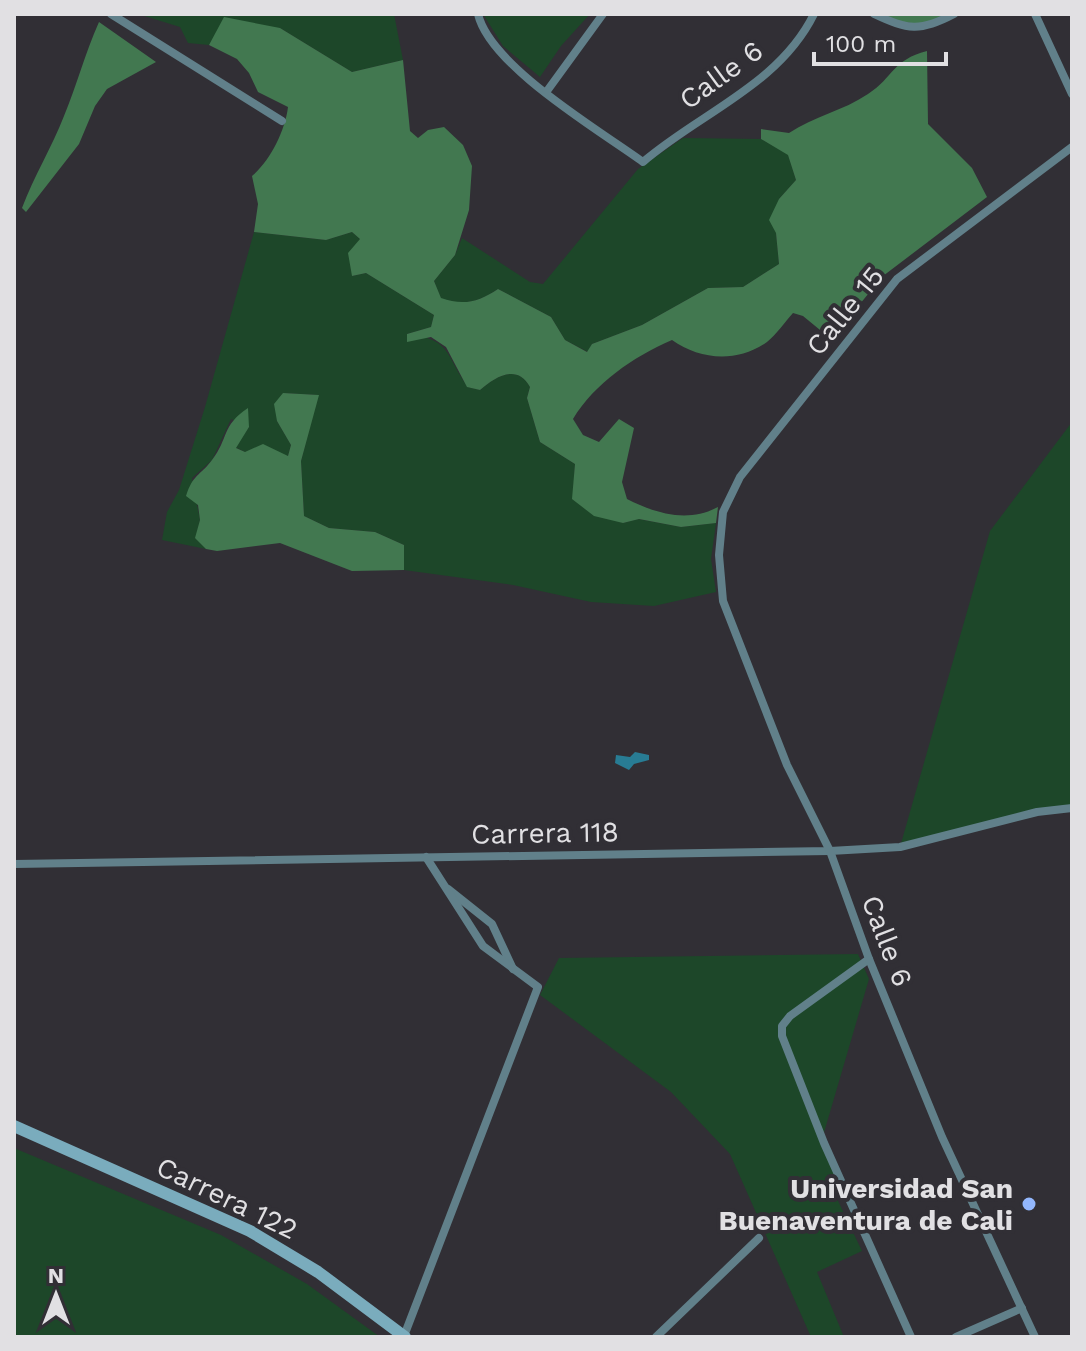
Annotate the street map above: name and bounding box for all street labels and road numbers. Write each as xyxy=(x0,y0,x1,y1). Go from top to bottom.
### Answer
street label: Calle 6 xyxy=(673,34,769,116)
street label: Calle 15 xyxy=(799,260,891,362)
street label: Carrera 118 xyxy=(471,815,619,851)
street label: Calle 6 xyxy=(855,891,919,991)
street label: Carrera 122 xyxy=(151,1150,303,1246)

